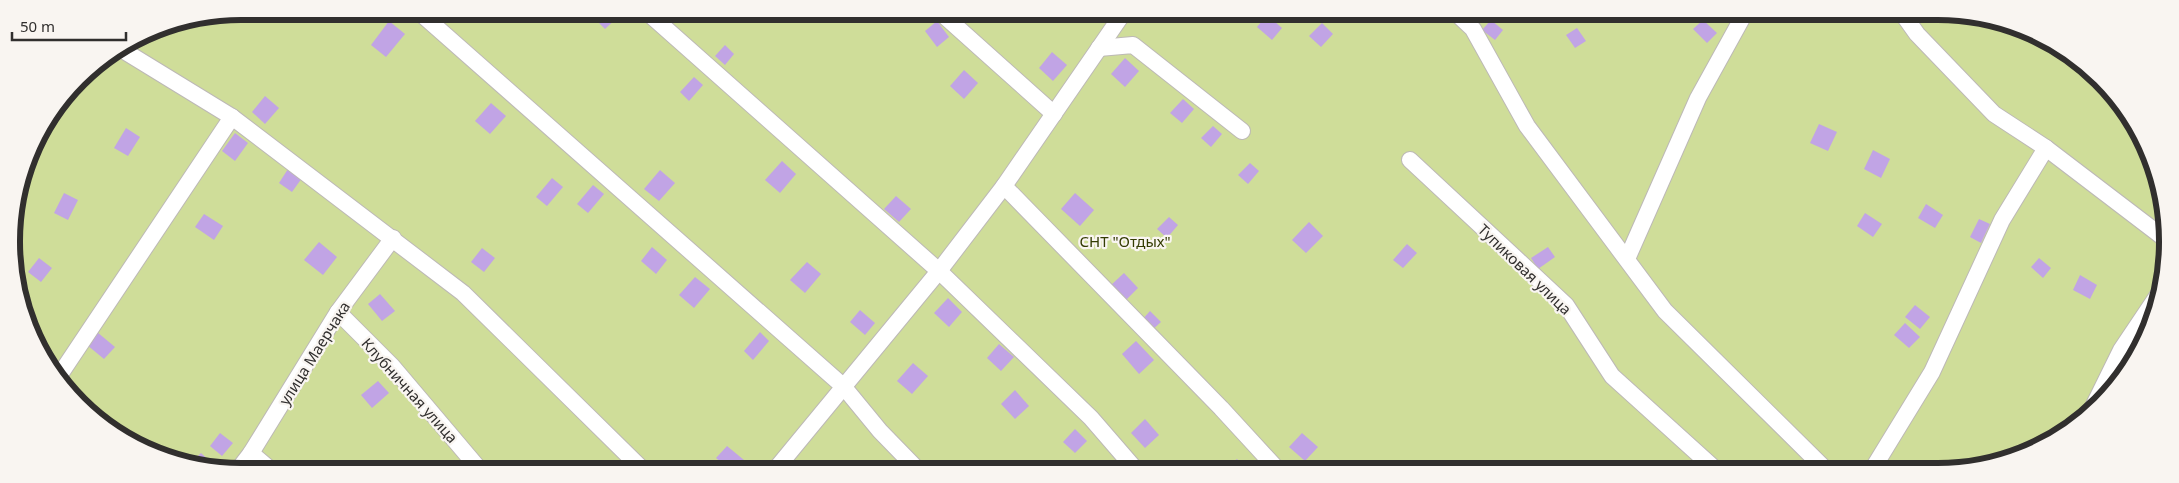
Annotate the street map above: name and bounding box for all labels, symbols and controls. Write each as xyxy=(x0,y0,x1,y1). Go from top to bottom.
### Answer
scale bar xyxy=(12,10,126,42)
text: 50 m xyxy=(20,16,55,36)
street label: Тупиковая улица xyxy=(1474,219,1576,319)
park label: СНТ "Отдых" xyxy=(1079,231,1171,251)
street label: улица Маерчака xyxy=(274,297,354,409)
street label: Клубничная улица xyxy=(357,333,463,447)

